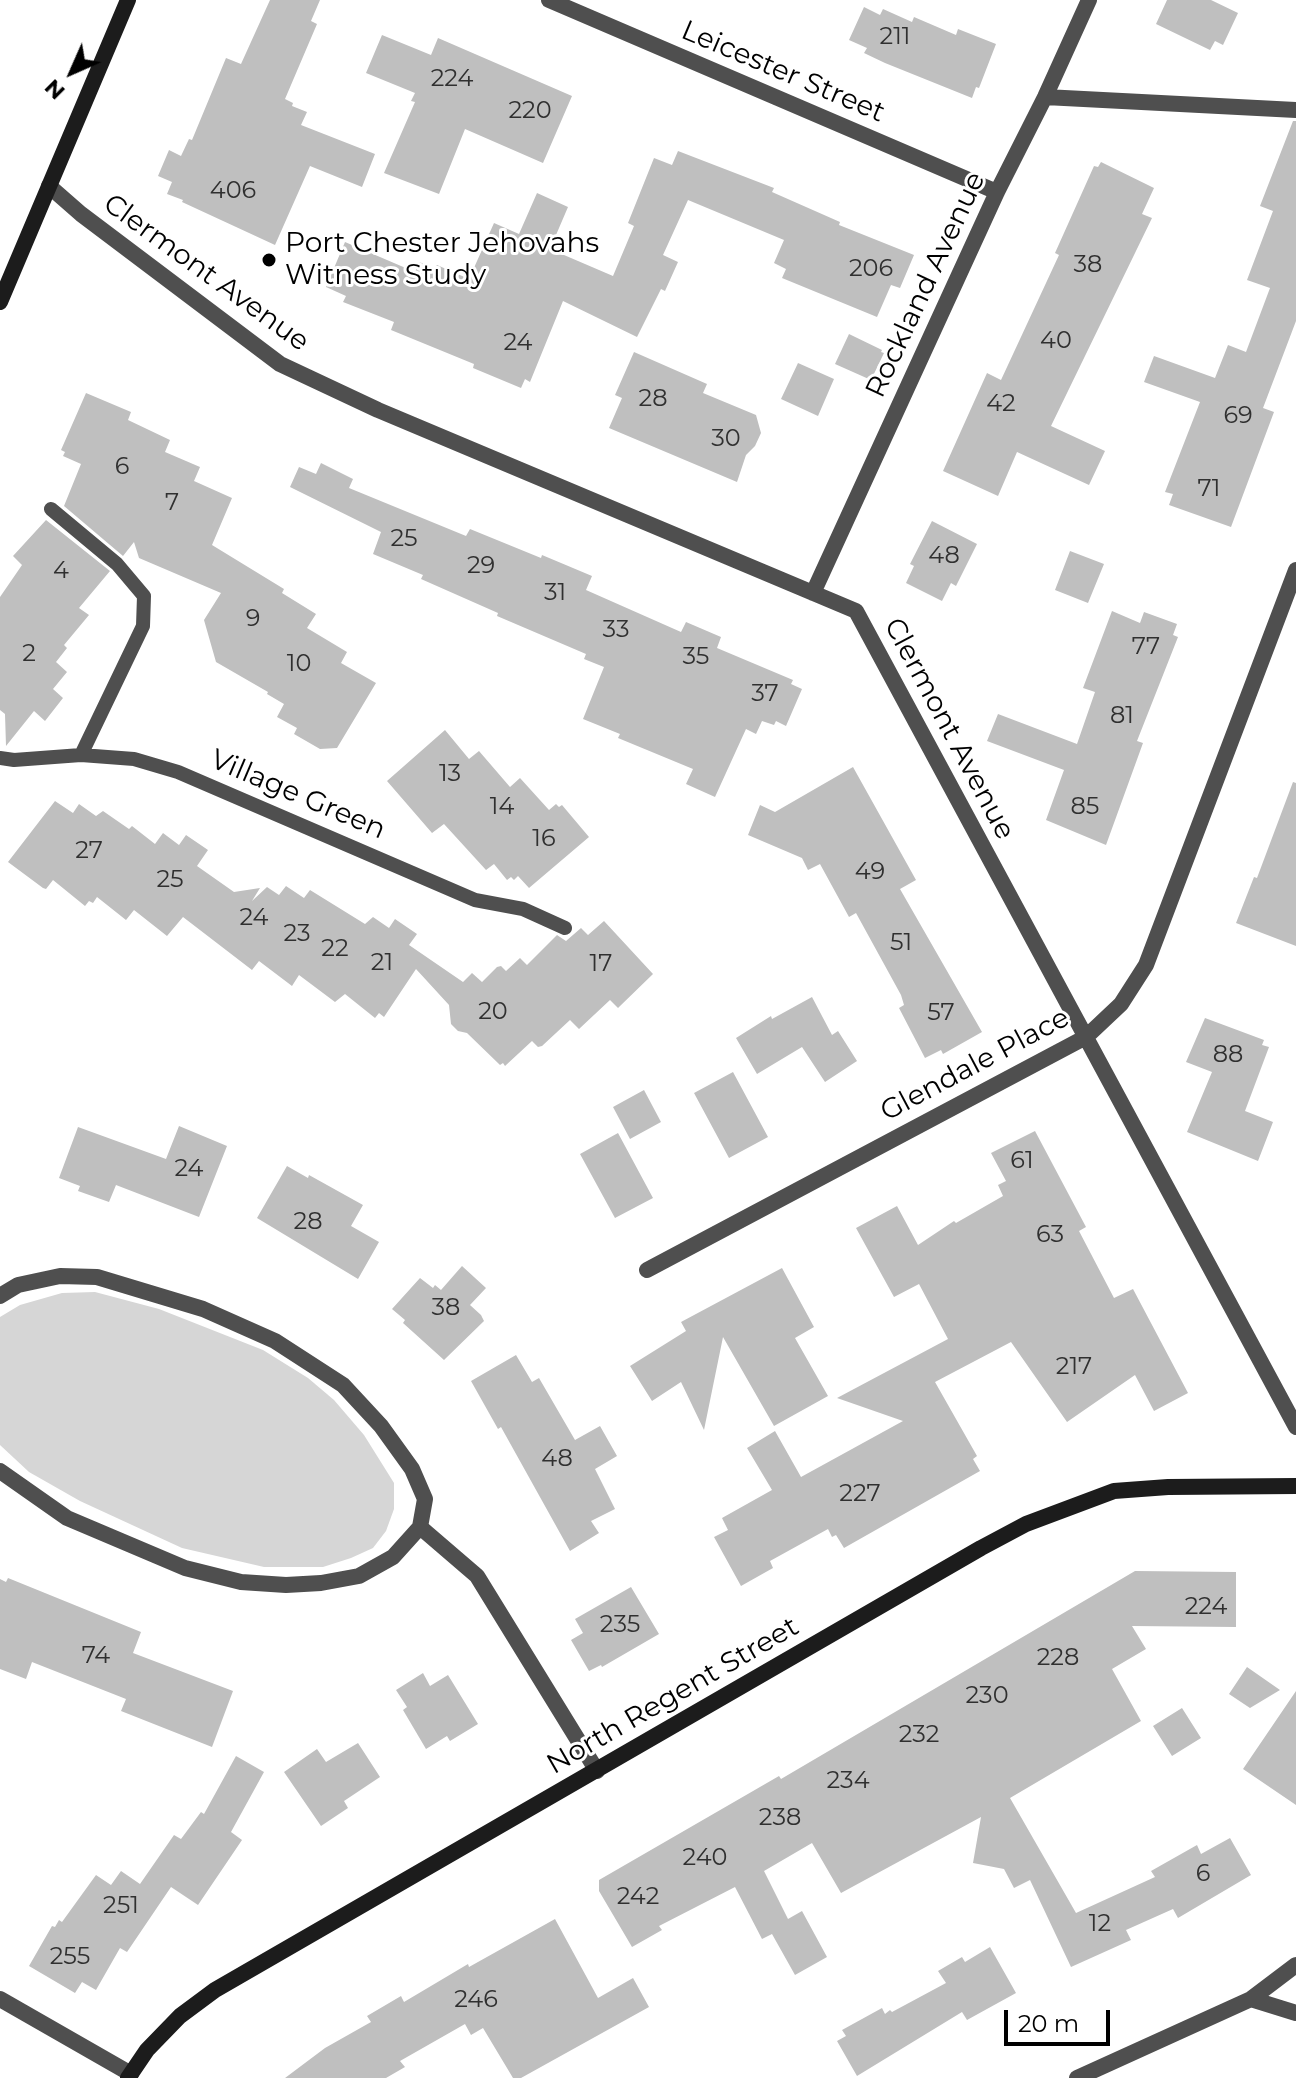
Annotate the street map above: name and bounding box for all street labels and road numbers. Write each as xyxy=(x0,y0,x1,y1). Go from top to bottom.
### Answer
street label: Leicester Street xyxy=(676,14,890,130)
street label: Rockland Avenue xyxy=(859,167,993,403)
street label: Clermont Avenue xyxy=(97,187,315,359)
street label: Clermont Avenue xyxy=(876,613,1022,845)
street label: Village Green xyxy=(205,743,391,847)
street label: Glendale Place xyxy=(875,1001,1075,1129)
street label: North Regent Street xyxy=(541,1610,805,1782)

